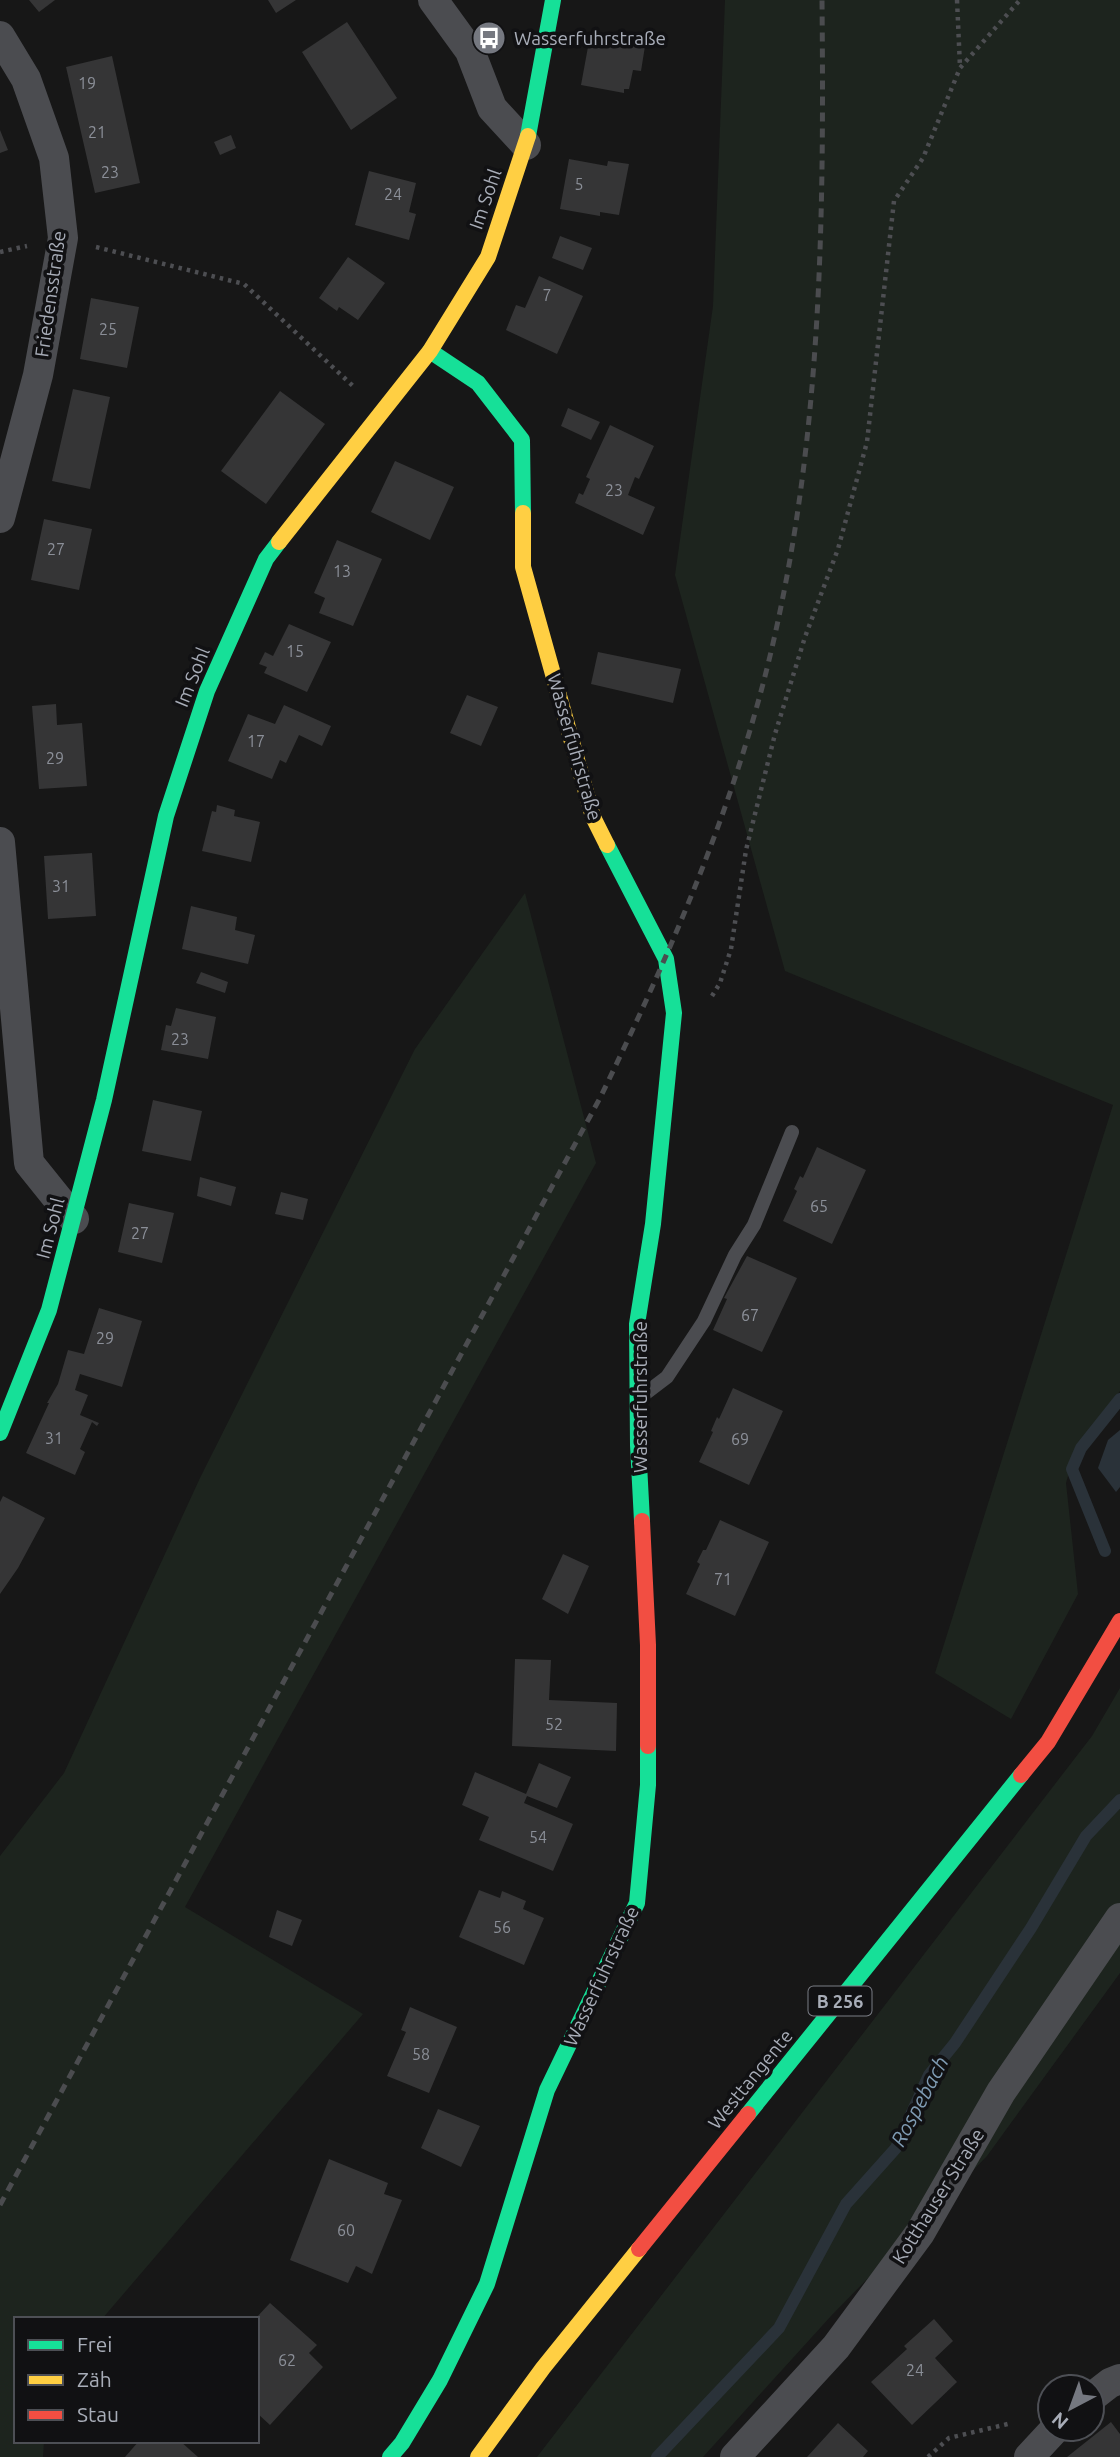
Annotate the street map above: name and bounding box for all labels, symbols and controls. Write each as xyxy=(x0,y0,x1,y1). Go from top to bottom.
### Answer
bus stop icon: Wasserfuhrstraße xyxy=(470,19,508,57)
place label: Wasserfuhrstraße xyxy=(514,27,666,49)
house number: 19 xyxy=(78,74,96,92)
house number: 21 xyxy=(88,123,106,141)
house number: 23 xyxy=(101,163,119,181)
street label: Im Sohl xyxy=(464,166,506,232)
house number: 5 xyxy=(574,175,584,193)
house number: 24 xyxy=(384,185,402,203)
street label: Friedensstraße xyxy=(30,229,70,359)
house number: 7 xyxy=(542,286,552,304)
house number: 25 xyxy=(99,320,117,338)
house number: 23 xyxy=(605,481,623,499)
house number: 27 xyxy=(47,540,65,558)
house number: 13 xyxy=(333,562,351,580)
house number: 15 xyxy=(286,642,304,660)
street label: Im Sohl xyxy=(170,644,214,710)
street label: Wasserfuhrstraße xyxy=(543,671,607,823)
house number: 17 xyxy=(247,732,265,750)
house number: 29 xyxy=(46,749,64,767)
house number: 31 xyxy=(52,877,70,895)
house number: 23 xyxy=(171,1030,189,1048)
street label: Im Sohl xyxy=(31,1195,69,1261)
house number: 65 xyxy=(810,1197,828,1215)
house number: 27 xyxy=(131,1224,149,1242)
house number: 67 xyxy=(741,1306,759,1324)
street label: Wasserfuhrstraße xyxy=(629,1321,651,1473)
house number: 29 xyxy=(96,1329,114,1347)
house number: 31 xyxy=(45,1429,63,1447)
house number: 69 xyxy=(731,1430,749,1448)
house number: 71 xyxy=(714,1570,732,1588)
house number: 52 xyxy=(545,1715,563,1733)
house number: 54 xyxy=(529,1828,547,1846)
street label: Wasserfuhrstraße xyxy=(559,1903,643,2049)
house number: 56 xyxy=(493,1918,511,1936)
road number: B 256 xyxy=(808,1986,872,2015)
street label: Westtangente xyxy=(703,2025,797,2133)
house number: 58 xyxy=(412,2045,430,2063)
water label: Rospebach xyxy=(885,2052,953,2150)
street label: Kotthauser Straße xyxy=(887,2124,989,2268)
house number: 60 xyxy=(337,2221,355,2239)
legend xyxy=(14,2317,259,2443)
text: Frei xyxy=(77,2332,112,2356)
house number: 62 xyxy=(278,2351,296,2369)
house number: 24 xyxy=(906,2361,924,2379)
text: Zäh xyxy=(77,2367,112,2391)
north arrow xyxy=(1036,2373,1106,2443)
text: Stau xyxy=(77,2402,119,2426)
text: N xyxy=(1047,2408,1072,2434)

